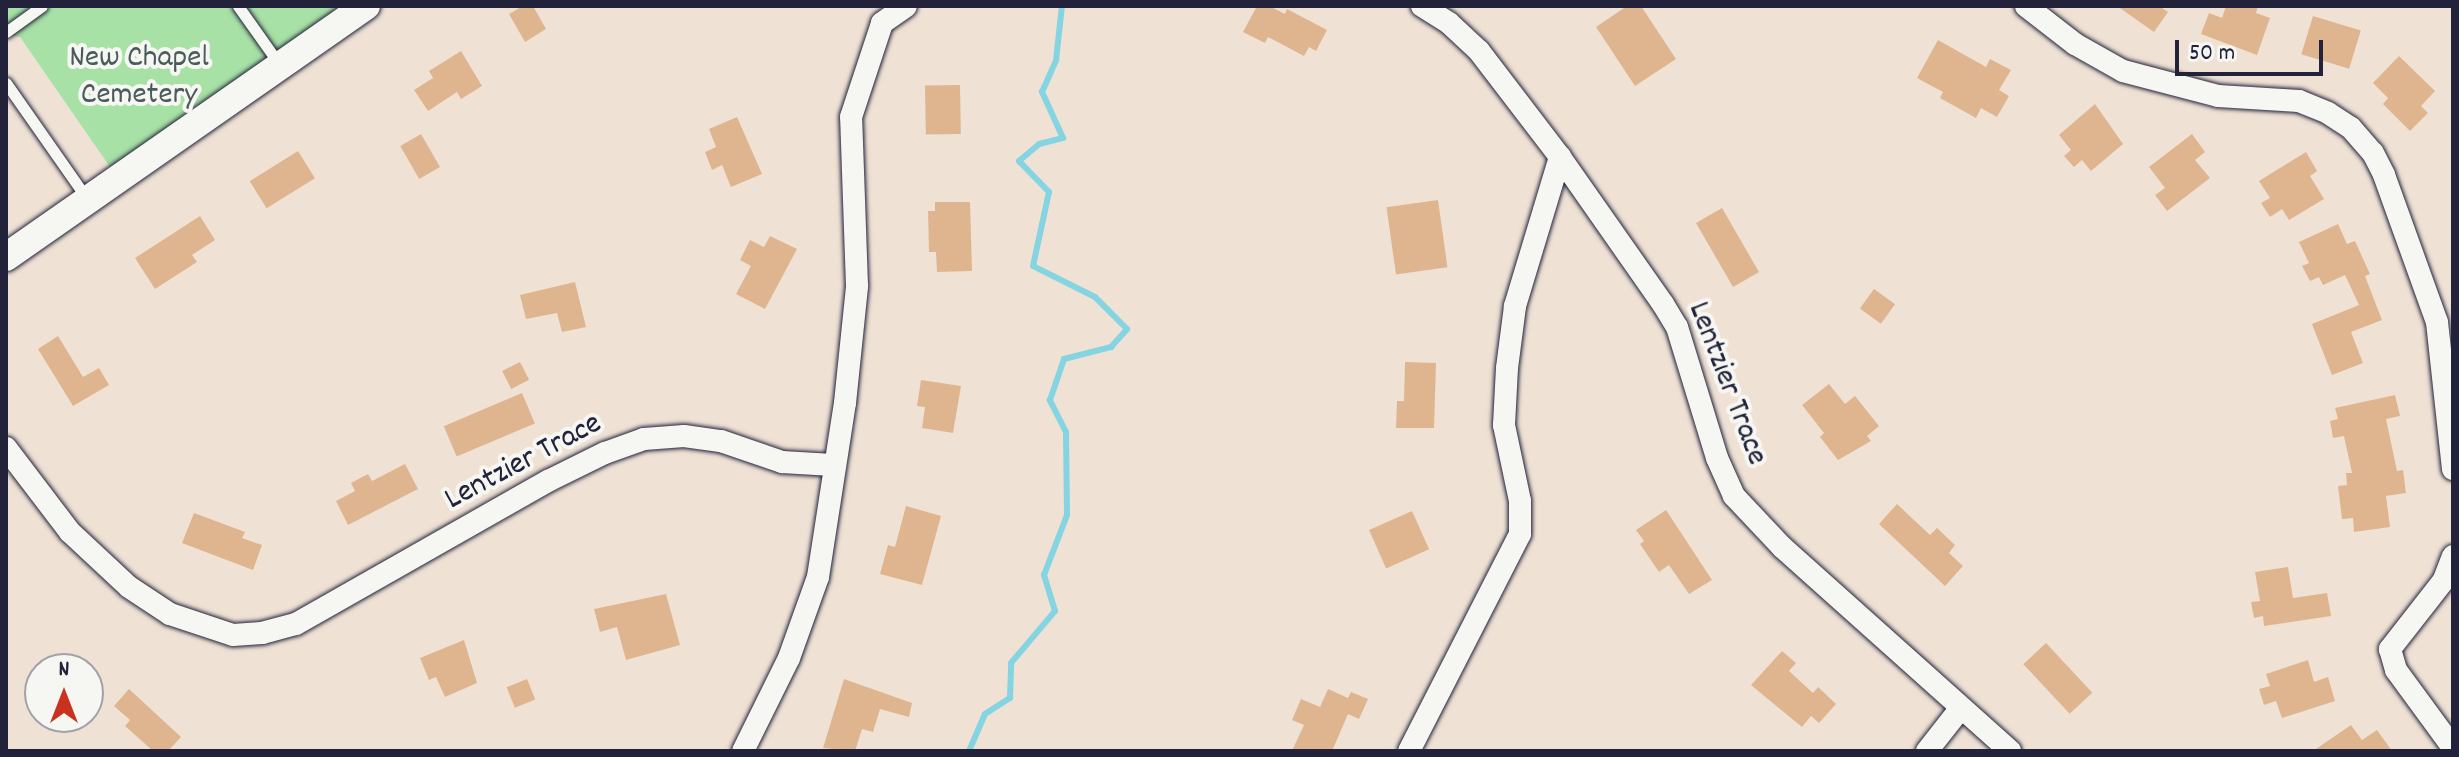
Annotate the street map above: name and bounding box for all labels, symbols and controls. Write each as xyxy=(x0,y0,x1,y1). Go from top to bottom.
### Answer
scale bar xyxy=(2179,24,2327,74)
text: 50 m xyxy=(2189,37,2235,71)
park label: New Chapel Cemetery xyxy=(69,41,209,116)
street label: Lentzier Trace xyxy=(1677,297,1775,471)
street label: Lentzier Trace xyxy=(439,406,609,520)
north arrow xyxy=(24,653,104,733)
text: N xyxy=(59,655,69,686)

